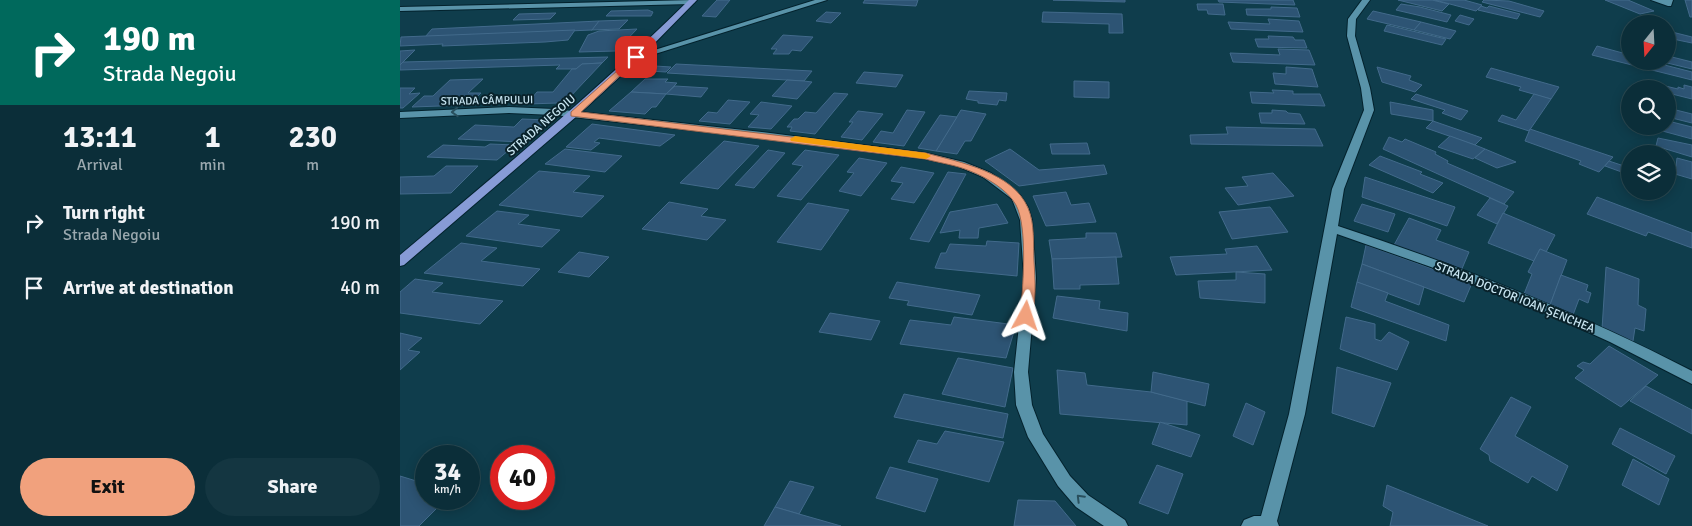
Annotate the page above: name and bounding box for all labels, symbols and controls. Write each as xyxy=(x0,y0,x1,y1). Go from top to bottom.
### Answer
north arrow xyxy=(1621,15,1676,70)
map controls xyxy=(1621,15,1676,200)
text: 190 m xyxy=(103,17,196,60)
icon: right xyxy=(20,20,85,85)
pin xyxy=(615,36,657,78)
icon: arrive xyxy=(622,43,650,71)
text: Strada Negoiu xyxy=(103,60,237,87)
button: search xyxy=(1621,80,1676,135)
street label: STRADA NEGOIU xyxy=(504,91,579,159)
street label: STRADA CÂMPULUI xyxy=(441,92,533,108)
one-way arrow xyxy=(451,107,459,118)
text: 13:11 xyxy=(63,119,137,156)
text: 1 xyxy=(204,119,221,156)
text: 230 xyxy=(288,119,337,156)
button: layers xyxy=(1621,145,1676,200)
text: Arrival xyxy=(77,155,123,175)
text: min xyxy=(200,155,225,175)
text: m xyxy=(306,155,319,175)
text: Turn right xyxy=(63,201,145,225)
icon: right xyxy=(20,209,48,237)
text: 190 m xyxy=(330,211,380,235)
text: Strada Negoiu xyxy=(63,225,160,245)
street label: STRADA DOCTOR IOAN ȘENCHEA xyxy=(1433,258,1598,337)
icon: arrive xyxy=(20,274,48,302)
text: Arrive at destination xyxy=(63,276,234,300)
text: 40 m xyxy=(340,276,380,300)
position arrow xyxy=(999,289,1051,341)
speed limit sign: 40 xyxy=(490,445,555,510)
text: 34 xyxy=(434,456,461,487)
button: Exit xyxy=(20,458,195,516)
button: Share xyxy=(205,458,380,516)
text: km/h xyxy=(434,482,461,497)
one-way arrow xyxy=(1077,495,1086,504)

